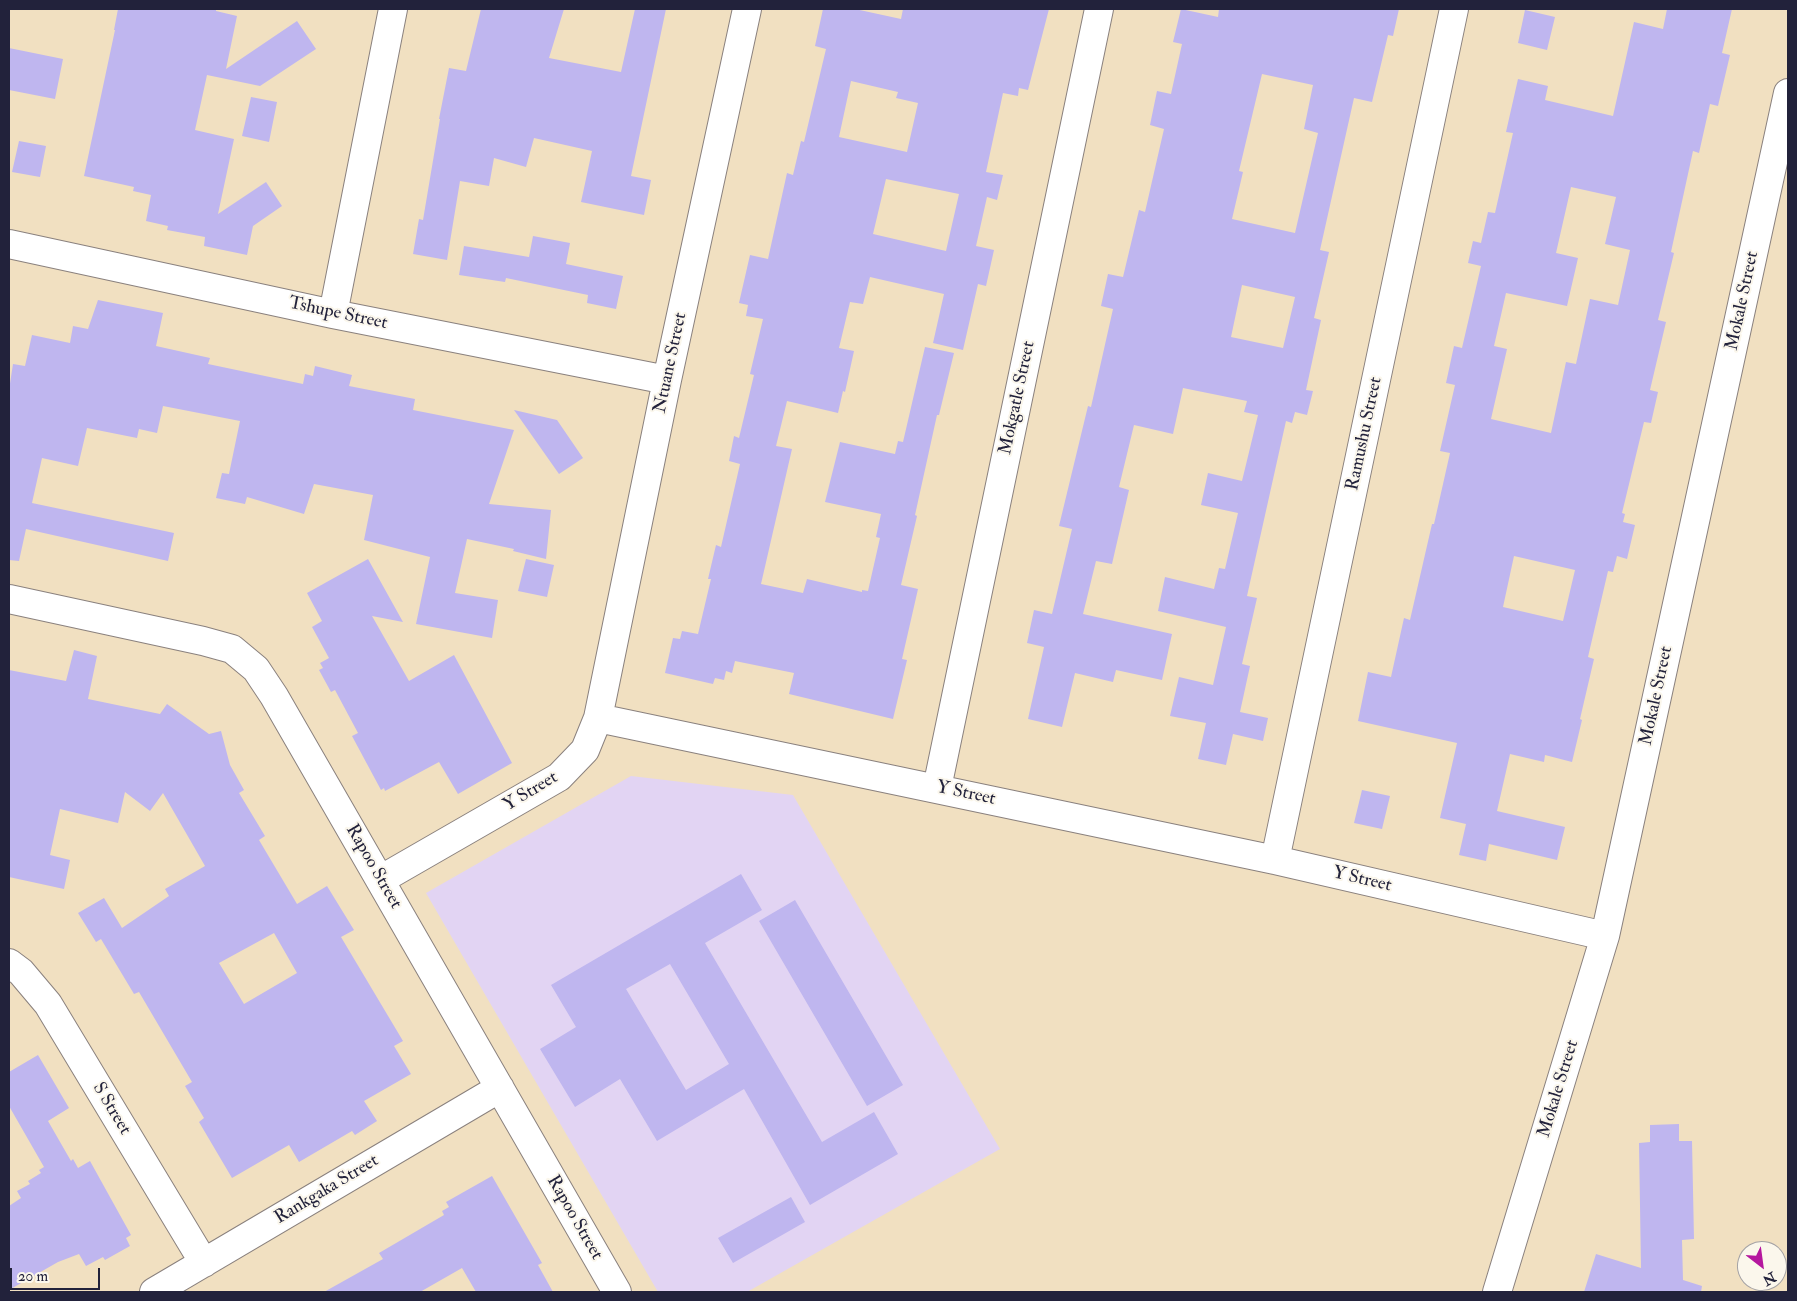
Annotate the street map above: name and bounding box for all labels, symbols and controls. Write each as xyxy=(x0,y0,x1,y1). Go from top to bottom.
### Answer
street label: Mokale Street xyxy=(1722,249,1764,353)
street label: Tshupe Street xyxy=(287,293,389,335)
street label: Ntuane Street xyxy=(650,311,692,415)
street label: Mokgatle Street xyxy=(995,339,1041,457)
street label: Ramushu Street xyxy=(1342,375,1388,493)
street label: Mokale Street xyxy=(1636,644,1678,748)
street label: Y Street xyxy=(500,767,562,817)
street label: Y Street xyxy=(935,777,997,811)
street label: Rapoo Street xyxy=(340,821,406,913)
street label: Y Street xyxy=(1331,863,1393,897)
street label: Mokale Street xyxy=(1534,1038,1584,1140)
street label: S Street xyxy=(87,1079,135,1139)
street label: Rankgaka Street xyxy=(271,1151,383,1229)
street label: Rapoo Street xyxy=(541,1172,607,1264)
north arrow xyxy=(1737,1241,1787,1291)
scale bar xyxy=(12,1258,102,1290)
text: 20 m xyxy=(18,1267,48,1286)
text: N xyxy=(1760,1268,1779,1289)

